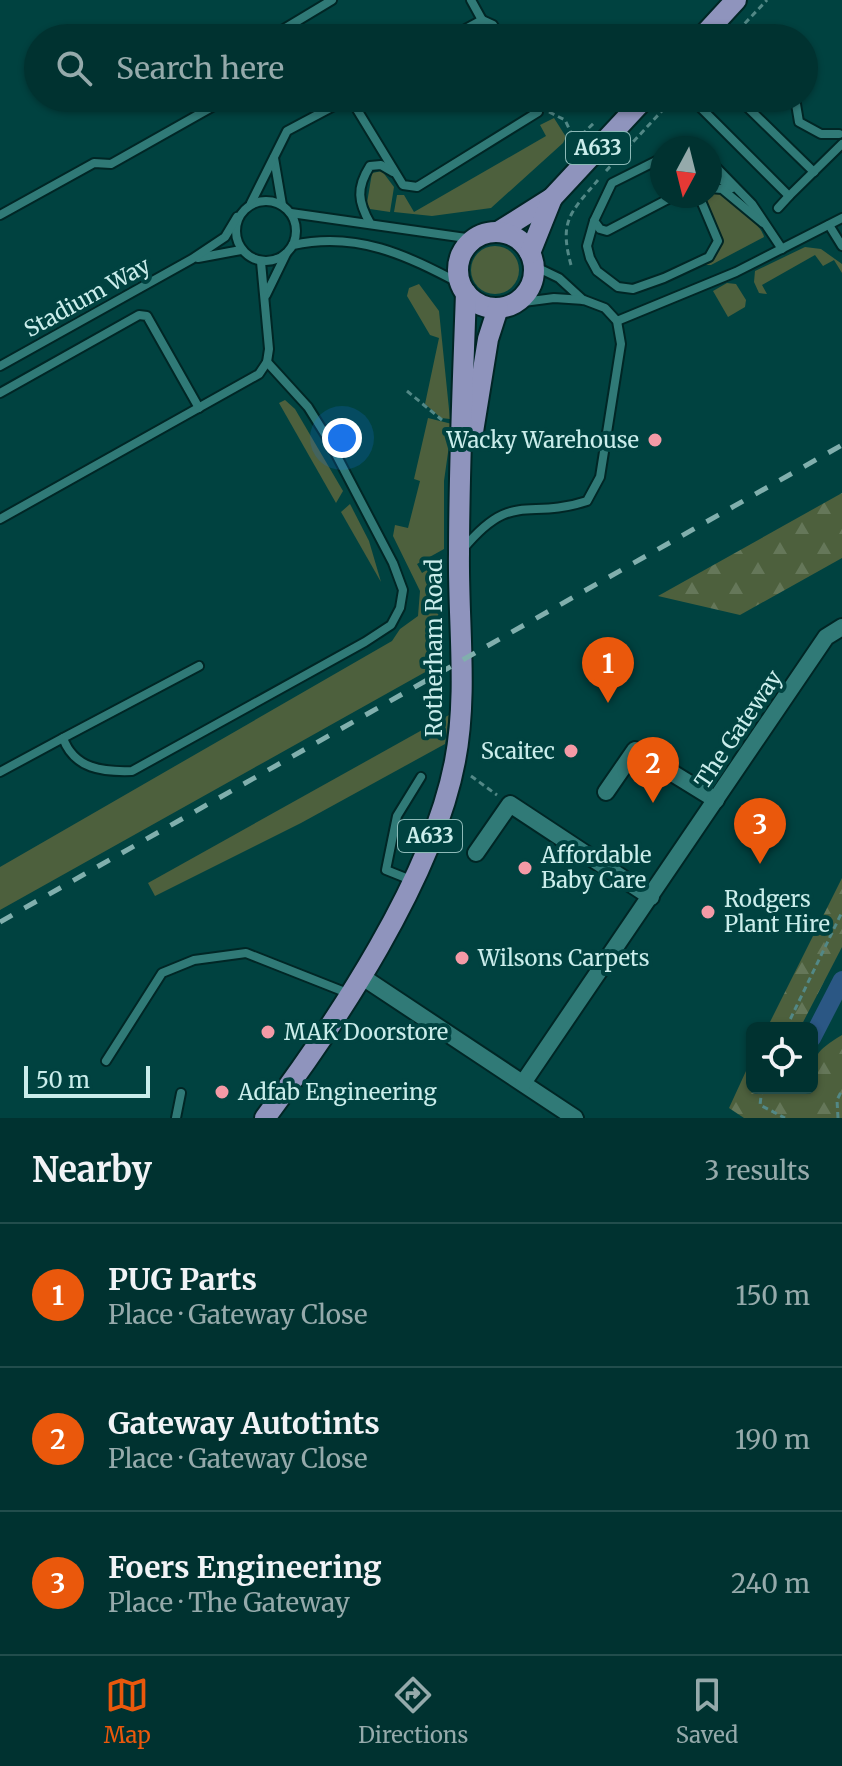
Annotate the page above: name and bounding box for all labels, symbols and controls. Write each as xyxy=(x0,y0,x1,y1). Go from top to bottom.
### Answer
search box xyxy=(24,24,818,112)
icon: search xyxy=(52,46,96,90)
text: Search here xyxy=(116,49,284,87)
road number: A633 xyxy=(566,132,630,164)
north arrow xyxy=(650,136,722,208)
street label: Stadium Way xyxy=(19,251,155,343)
your location xyxy=(322,418,362,458)
place label: Wacky Warehouse xyxy=(445,426,639,454)
marker: Wacky Warehouse xyxy=(646,431,664,449)
street label: Rotherham Road xyxy=(420,559,448,737)
pin: 1 xyxy=(582,637,634,703)
street label: The Gateway xyxy=(688,664,788,793)
place label: Scaitec xyxy=(481,737,555,765)
pin: 2 xyxy=(627,737,679,803)
marker: Scaitec xyxy=(562,742,580,760)
pin: 3 xyxy=(734,798,786,864)
road number: A633 xyxy=(398,820,462,852)
place label: Affordable Baby Care xyxy=(540,841,652,894)
marker: Affordable Baby Care xyxy=(516,859,534,877)
place label: Rodgers Plant Hire xyxy=(724,885,830,938)
marker: Rodgers Plant Hire xyxy=(699,903,717,921)
place label: Wilsons Carpets xyxy=(477,944,649,972)
marker: Wilsons Carpets xyxy=(453,949,471,967)
place label: MAK Doorstore xyxy=(284,1018,448,1046)
map controls xyxy=(746,1022,818,1094)
button: locate xyxy=(746,1022,818,1094)
marker: MAK Doorstore xyxy=(259,1023,277,1041)
scale bar xyxy=(24,1062,150,1098)
text: 50 m xyxy=(36,1066,90,1094)
place label: Adfab Engineering xyxy=(237,1078,437,1106)
marker: Adfab Engineering xyxy=(213,1083,231,1101)
text: Nearby xyxy=(32,1149,152,1191)
text: 3 results xyxy=(705,1154,810,1187)
text: PUG Parts xyxy=(108,1260,257,1298)
text: 1 xyxy=(52,1279,64,1312)
text: 150 m xyxy=(736,1279,810,1312)
text: Place · Gateway Close xyxy=(108,1298,367,1331)
text: Gateway Autotints xyxy=(108,1404,380,1442)
text: 2 xyxy=(50,1423,66,1456)
text: 190 m xyxy=(735,1423,810,1456)
text: Place · Gateway Close xyxy=(108,1442,367,1475)
text: Foers Engineering xyxy=(108,1548,382,1586)
text: 3 xyxy=(51,1567,65,1600)
text: 240 m xyxy=(731,1567,810,1600)
text: Place · The Gateway xyxy=(108,1586,350,1619)
tab: Map xyxy=(104,1673,151,1749)
tab: Directions xyxy=(358,1673,468,1749)
tab: Saved xyxy=(676,1673,738,1749)

